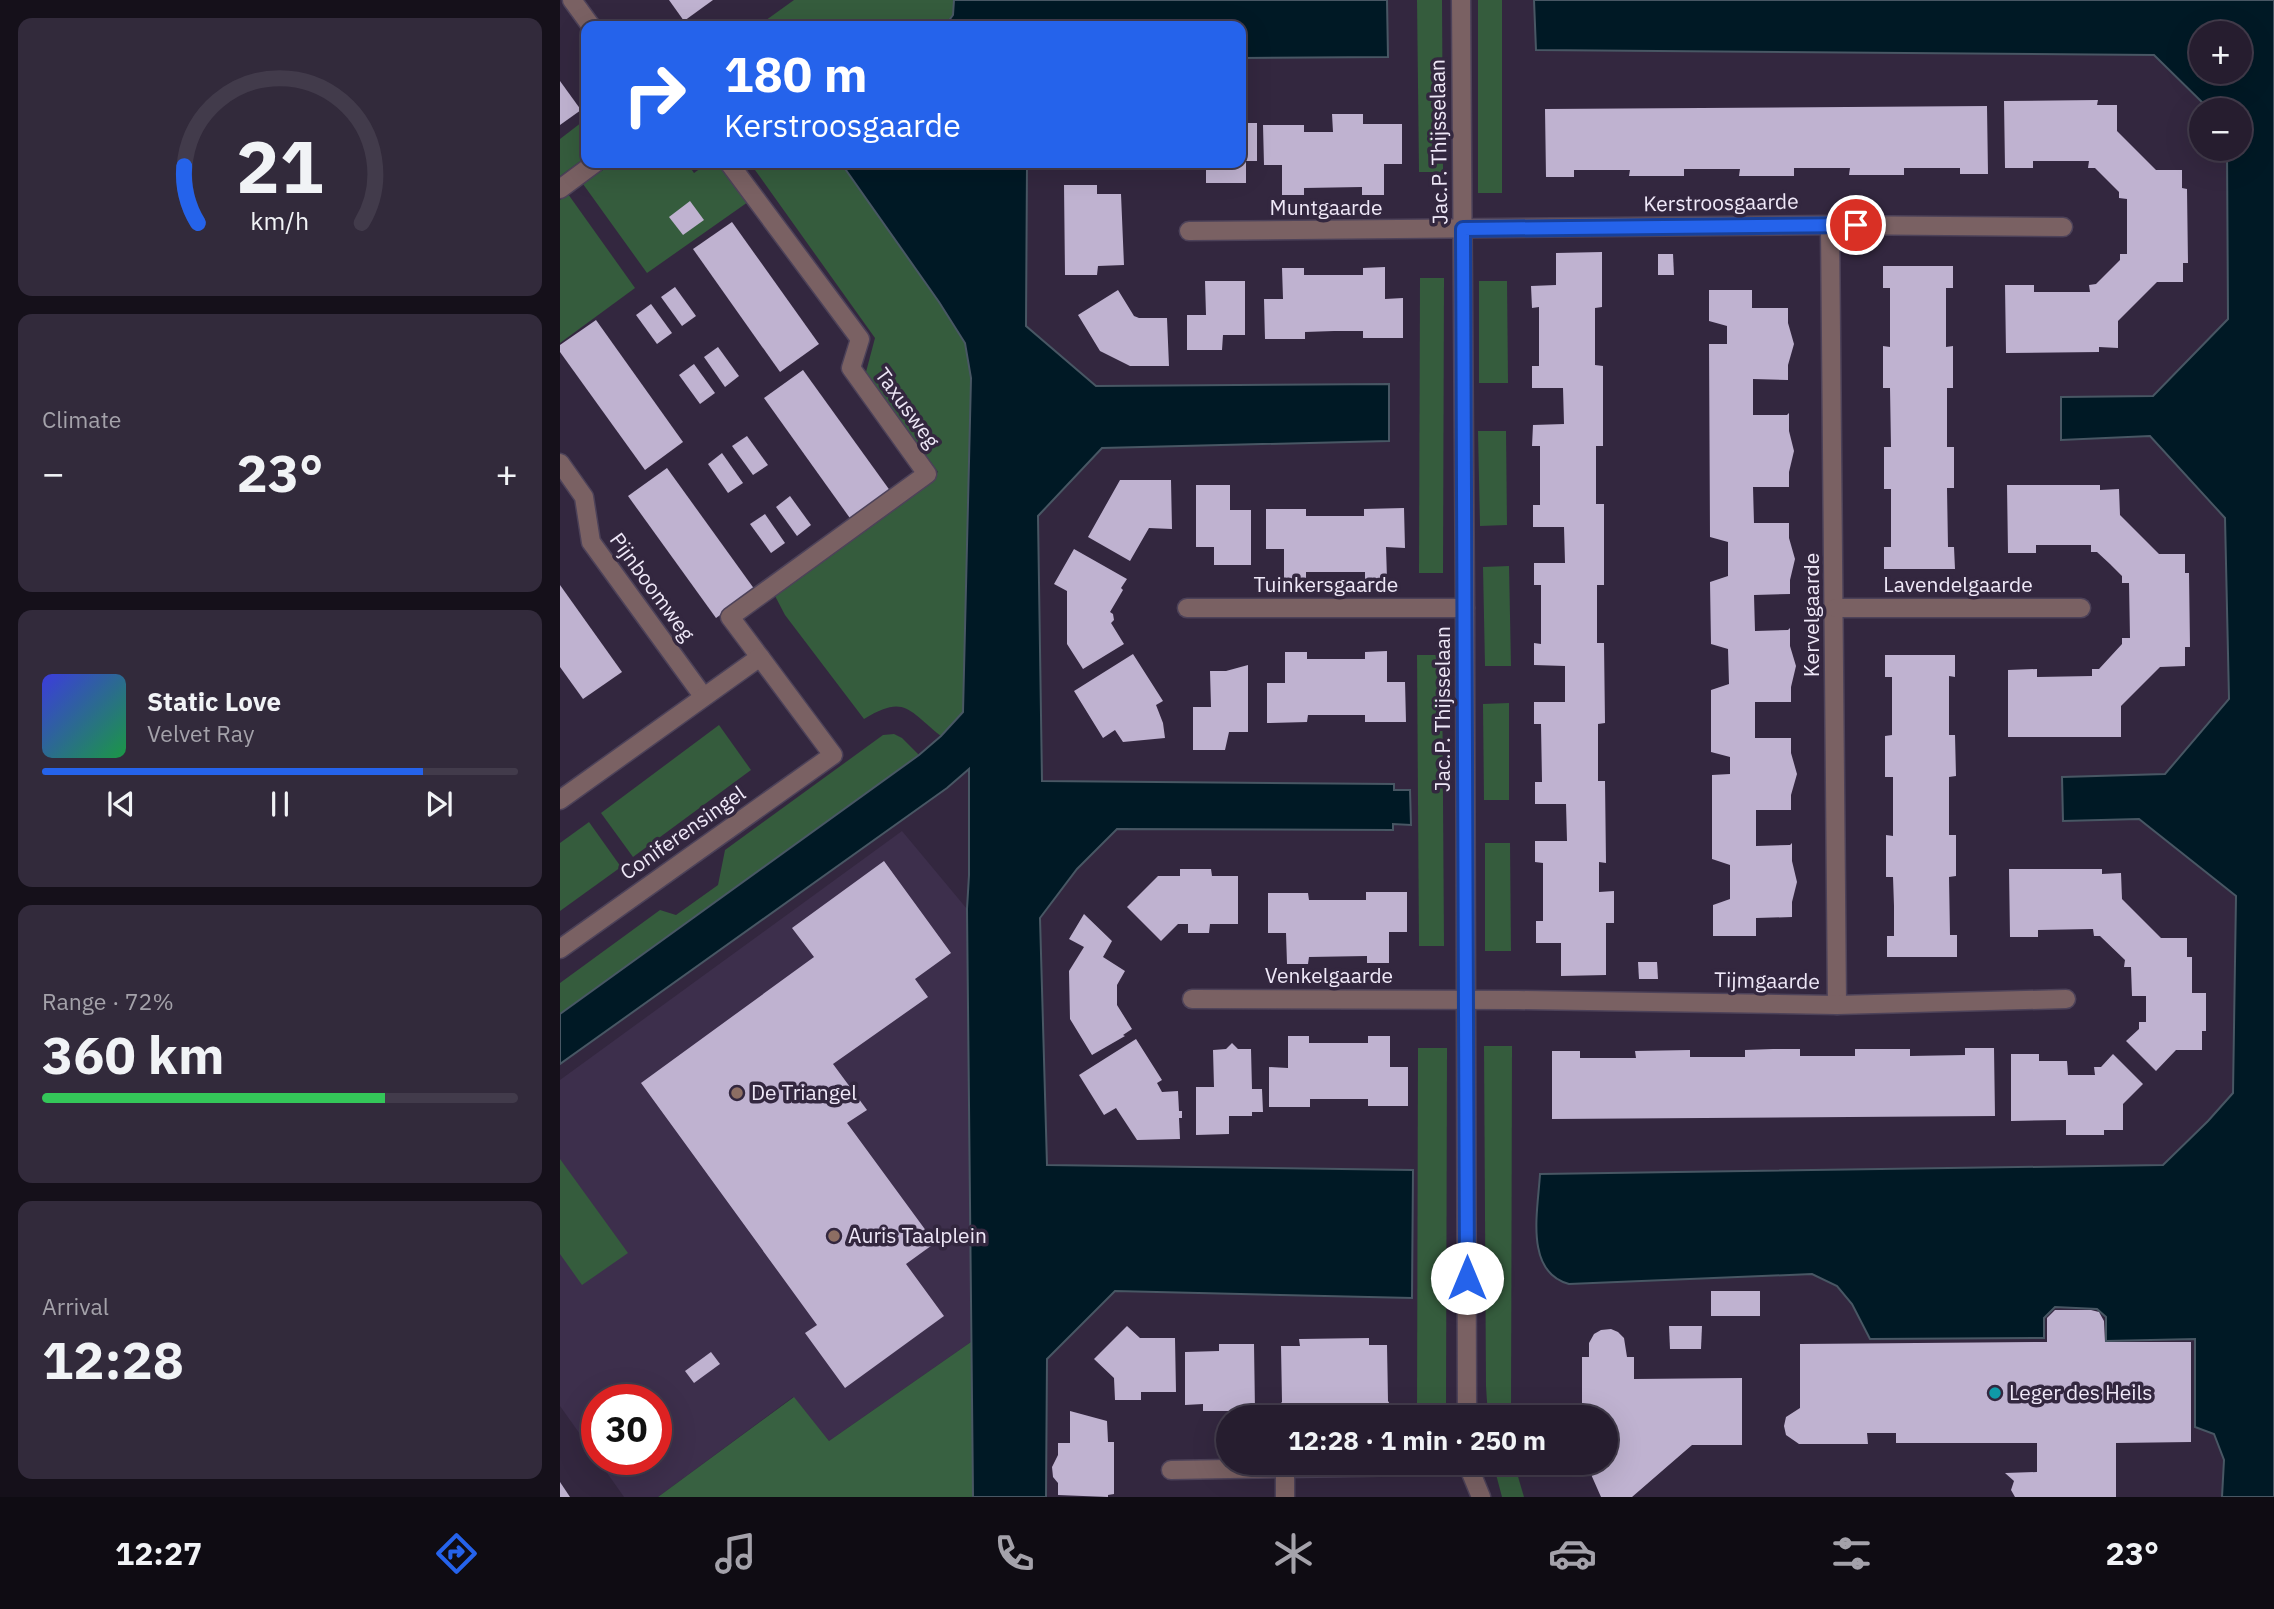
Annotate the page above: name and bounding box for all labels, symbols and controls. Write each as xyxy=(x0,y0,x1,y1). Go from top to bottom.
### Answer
map controls xyxy=(2189,21,2252,161)
button: + xyxy=(2189,21,2252,84)
text: 180 m xyxy=(724,42,868,105)
icon: right xyxy=(609,49,700,140)
street label: Jac.P. Thijsselaan xyxy=(1423,59,1453,225)
button: − xyxy=(2189,98,2252,161)
text: Kerstroosgaarde xyxy=(724,104,961,146)
text: 21 xyxy=(236,118,324,213)
street label: Kerstroosgaarde xyxy=(1643,187,1799,217)
street label: Muntgaarde xyxy=(1270,193,1382,221)
pin xyxy=(1826,195,1886,255)
text: km/h xyxy=(251,204,309,237)
icon: arrive xyxy=(1837,206,1875,244)
street label: Taxusweg xyxy=(869,362,946,453)
text: Climate xyxy=(42,404,121,434)
text: 23° xyxy=(237,439,323,506)
text: − xyxy=(42,448,65,497)
text: + xyxy=(495,448,518,497)
street label: Pijnboomweg xyxy=(604,527,702,646)
street label: Kervelgaarde xyxy=(1797,553,1825,677)
street label: Tuinkersgaarde xyxy=(1254,570,1398,598)
street label: Lavendelgaarde xyxy=(1883,570,2033,598)
street label: Jac.P. Thijsselaan xyxy=(1428,626,1456,792)
text: Static Love xyxy=(147,684,281,718)
text: Velvet Ray xyxy=(147,718,254,748)
street label: Coniferensingel xyxy=(614,778,751,886)
icon: previous xyxy=(102,785,140,823)
icon: pause xyxy=(261,785,299,823)
icon: next xyxy=(420,785,458,823)
street label: Venkelgaarde xyxy=(1265,961,1393,989)
street label: Tijmgaarde xyxy=(1714,965,1820,995)
text: Range · 72% xyxy=(42,986,174,1016)
text: 360 km xyxy=(42,1021,224,1088)
place label: De Triangel xyxy=(751,1078,857,1106)
marker: De Triangel xyxy=(729,1085,745,1101)
place label: Auris Taalplein xyxy=(848,1221,987,1249)
marker: Auris Taalplein xyxy=(826,1228,842,1244)
position arrow xyxy=(1430,1241,1504,1315)
text: Arrival xyxy=(42,1291,109,1321)
text: 12:28 xyxy=(42,1326,184,1393)
place label: Leger des Heils xyxy=(2009,1378,2152,1406)
speed limit sign: 30 xyxy=(581,1384,672,1475)
marker: Leger des Heils xyxy=(1987,1385,2003,1401)
text: 12:28 · 1 min · 250 m xyxy=(1288,1423,1546,1457)
icon: directions xyxy=(432,1529,481,1578)
icon: music xyxy=(711,1529,760,1578)
icon: phone xyxy=(990,1529,1039,1578)
icon: climate xyxy=(1269,1529,1318,1578)
icon: car xyxy=(1548,1529,1597,1578)
icon: filters xyxy=(1827,1529,1876,1578)
text: 12:27 xyxy=(115,1532,202,1574)
text: 23° xyxy=(2106,1532,2159,1574)

